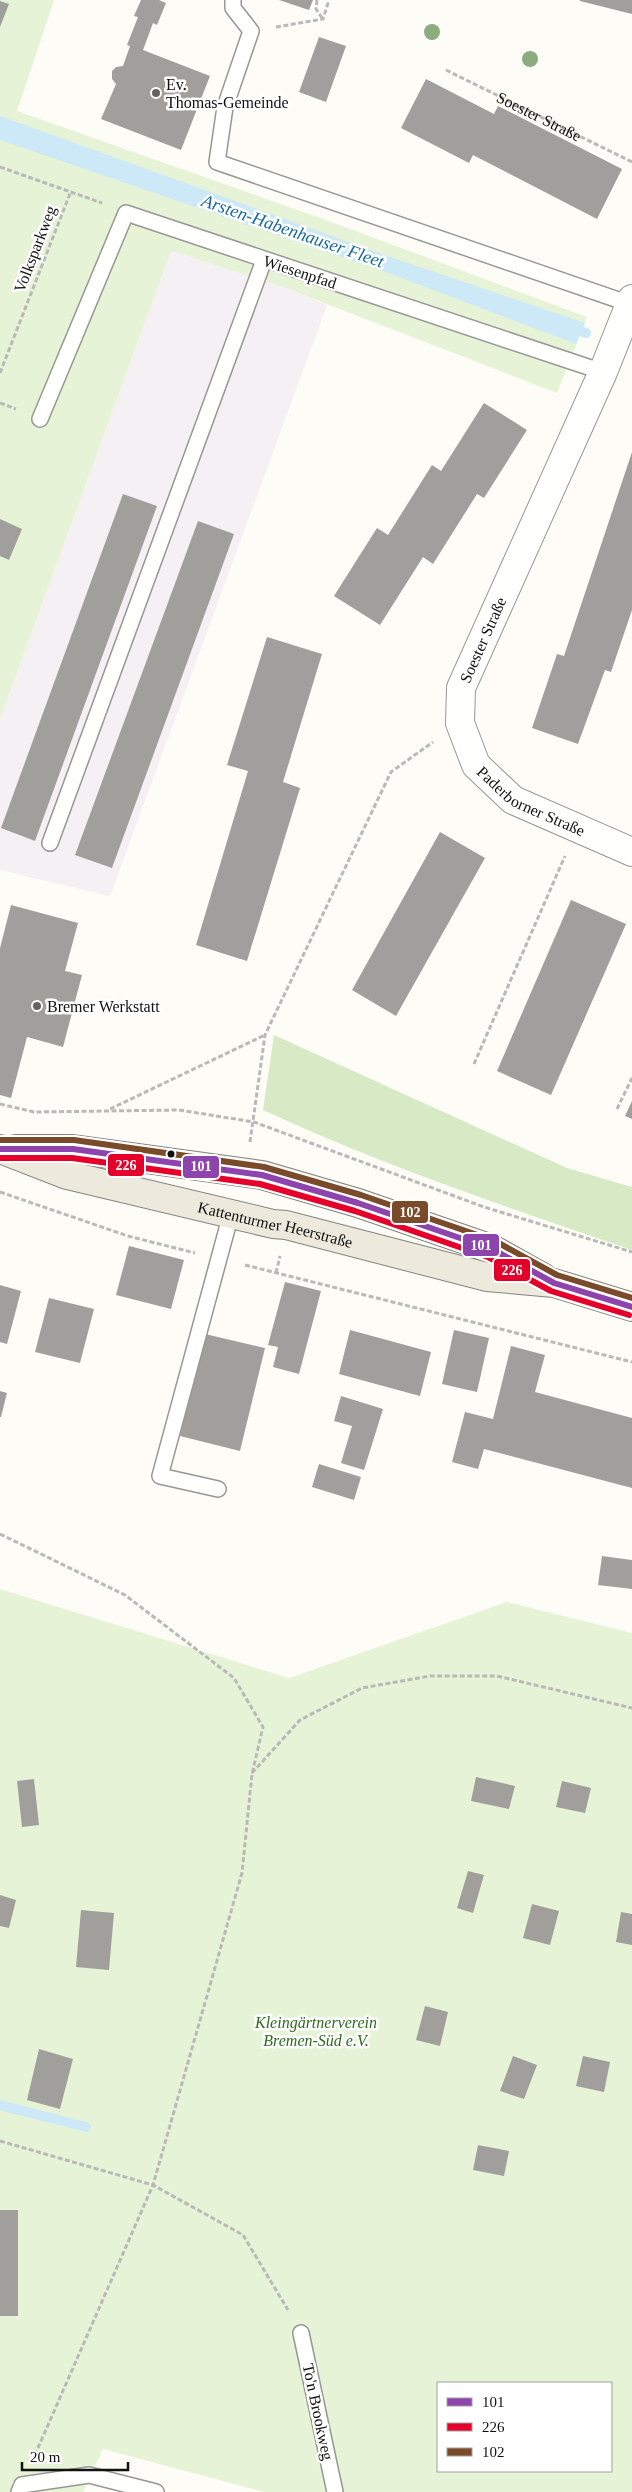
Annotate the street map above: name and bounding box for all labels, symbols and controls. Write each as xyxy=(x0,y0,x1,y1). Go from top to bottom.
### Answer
place label: Ev. Thomas-Gemeinde xyxy=(166,76,289,111)
marker: Ev. Thomas-Gemeinde xyxy=(150,87,162,99)
street label: Soester Straße xyxy=(494,88,584,144)
water label: Arsten-Habenhauser Fleet xyxy=(198,190,388,272)
street label: Volksparkweg xyxy=(11,203,60,295)
street label: Wiesenpfad xyxy=(261,252,339,293)
street label: Soester Straße xyxy=(457,595,509,685)
street label: Paderborner Straße xyxy=(474,763,588,839)
place label: Bremer Werkstatt xyxy=(47,998,160,1015)
marker: Bremer Werkstatt xyxy=(31,1000,43,1012)
unlabelled marker xyxy=(166,1149,176,1159)
line badge: 226 xyxy=(107,1153,145,1177)
line badge: 101 xyxy=(182,1155,220,1179)
text: 226 xyxy=(116,1158,137,1173)
text: 101 xyxy=(191,1159,212,1174)
street label: Kattenturmer Heerstraße xyxy=(196,1198,355,1250)
line badge: 102 xyxy=(391,1200,429,1224)
text: 102 xyxy=(400,1205,421,1220)
line badge: 101 xyxy=(462,1233,500,1257)
text: 101 xyxy=(471,1238,492,1253)
line badge: 226 xyxy=(493,1258,531,1282)
text: 226 xyxy=(502,1263,523,1278)
park label: Kleingärtnerverein Bremen-Süd e.V. xyxy=(254,2014,377,2049)
street label: To'n Brookweg xyxy=(298,2362,337,2462)
legend xyxy=(437,2382,612,2472)
text: 101 xyxy=(482,2394,505,2410)
text: 226 xyxy=(482,2419,505,2435)
scale bar xyxy=(22,2440,129,2472)
text: 102 xyxy=(482,2444,505,2460)
text: 20 m xyxy=(30,2449,61,2465)

